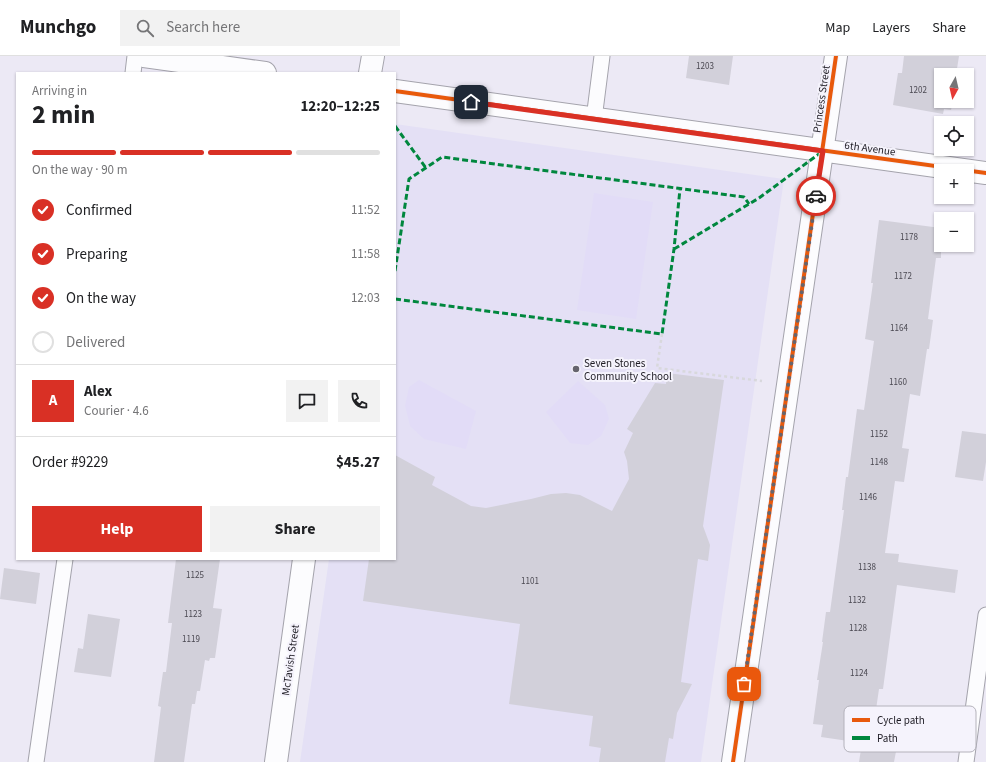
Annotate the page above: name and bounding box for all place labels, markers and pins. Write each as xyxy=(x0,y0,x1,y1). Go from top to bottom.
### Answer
pin xyxy=(454,85,488,119)
place label: Seven Stones Community School xyxy=(584,356,672,384)
marker: Seven Stones Community School xyxy=(571,364,581,374)
pin xyxy=(727,667,761,701)

